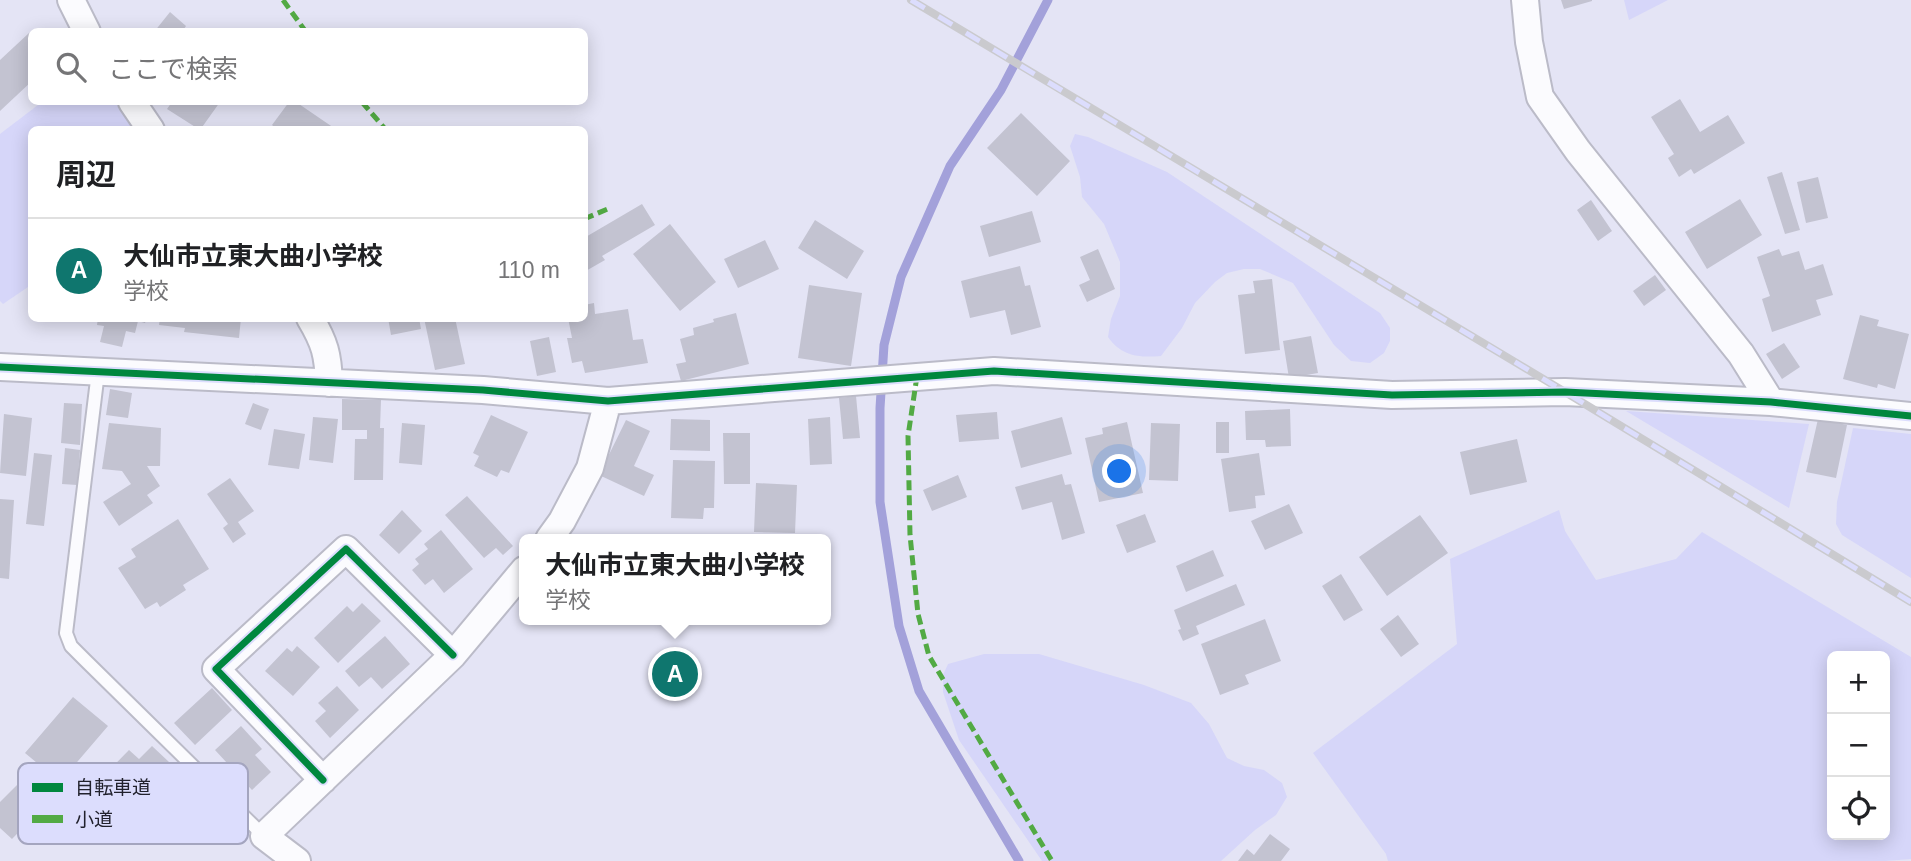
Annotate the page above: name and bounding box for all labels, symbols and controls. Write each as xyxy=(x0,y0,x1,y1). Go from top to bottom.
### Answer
search box xyxy=(28,28,588,105)
icon: search xyxy=(52,48,90,86)
text: ここで検索 xyxy=(108,54,238,84)
text: 周辺 xyxy=(56,158,116,191)
text: 大仙市立東大曲小学校 xyxy=(123,241,383,271)
text: A xyxy=(71,257,87,283)
text: 110 m xyxy=(498,257,560,283)
text: 学校 xyxy=(123,278,169,304)
your location xyxy=(1102,454,1136,488)
popup xyxy=(519,534,831,625)
text: 大仙市立東大曲小学校 xyxy=(545,550,805,580)
text: 学校 xyxy=(545,587,591,613)
pin: A xyxy=(652,648,698,700)
map controls xyxy=(1827,651,1890,840)
button: + xyxy=(1827,651,1890,714)
button: − xyxy=(1827,714,1890,777)
legend xyxy=(18,763,248,844)
text: 自転車道 xyxy=(75,777,151,798)
button: locate xyxy=(1827,777,1890,840)
text: 小道 xyxy=(75,809,113,830)

